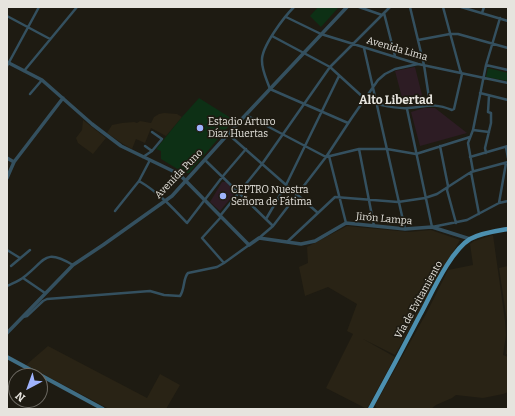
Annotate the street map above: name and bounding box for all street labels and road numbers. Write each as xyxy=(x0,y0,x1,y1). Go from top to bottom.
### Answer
street label: Avenida Lima xyxy=(365,35,429,63)
street label: Avenida Puno xyxy=(153,147,205,201)
street label: Jirón Lampa xyxy=(355,211,413,227)
street label: Vía de Evitamiento xyxy=(393,259,445,341)

